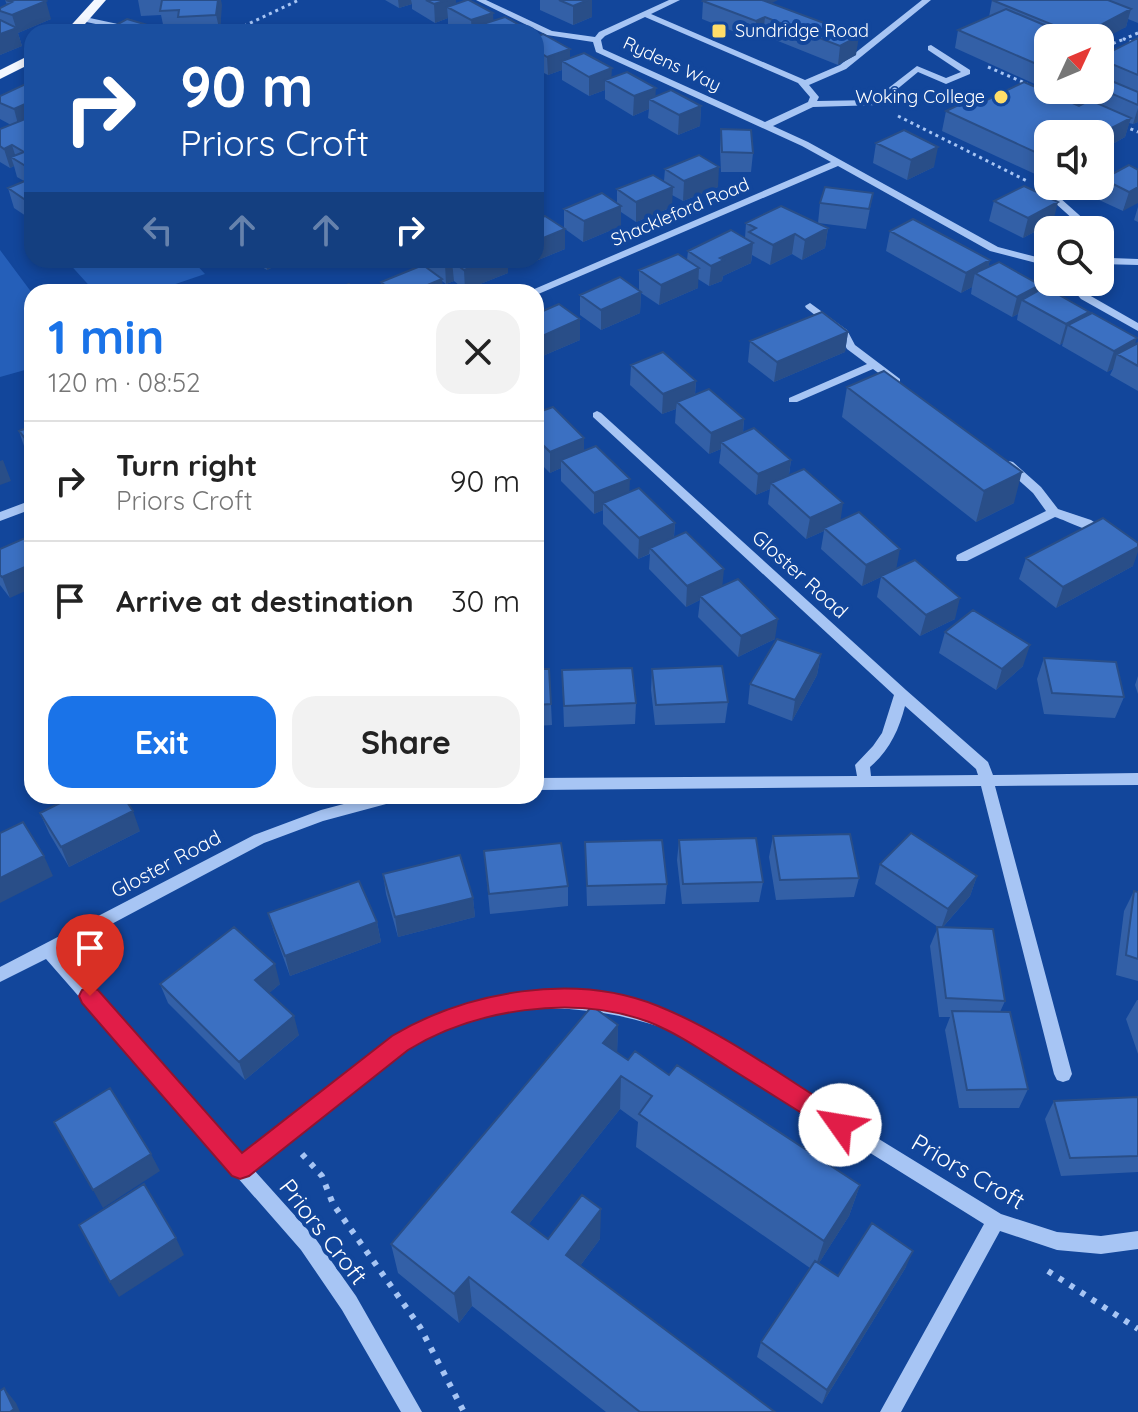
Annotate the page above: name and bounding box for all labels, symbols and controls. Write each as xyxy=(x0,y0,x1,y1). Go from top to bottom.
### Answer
place label: Sundridge Road xyxy=(735,19,869,42)
marker: Sundridge Road xyxy=(710,22,728,40)
north arrow xyxy=(1034,24,1114,104)
map controls xyxy=(1034,24,1114,296)
street label: Rydens Way xyxy=(620,31,725,96)
text: 90 m xyxy=(180,51,314,121)
icon: right xyxy=(48,56,152,160)
place label: Woking College xyxy=(855,85,985,108)
marker: Woking College xyxy=(992,88,1010,106)
text: Priors Croft xyxy=(180,120,369,165)
button: sound xyxy=(1034,120,1114,200)
street label: Shackleford Road xyxy=(607,172,752,251)
icon: left xyxy=(136,208,180,252)
icon: ahead xyxy=(220,208,264,252)
icon: ahead xyxy=(304,208,348,252)
icon: right xyxy=(388,208,432,252)
button: search xyxy=(1034,216,1114,296)
text: 1 min xyxy=(48,306,164,366)
button: close xyxy=(436,310,520,394)
text: 120 m · 08:52 xyxy=(48,366,201,399)
text: Turn right xyxy=(116,446,257,484)
icon: right xyxy=(48,459,92,503)
text: 90 m xyxy=(450,462,520,500)
text: Priors Croft xyxy=(116,484,252,517)
street label: Gloster Road xyxy=(747,524,853,623)
icon: arrive xyxy=(48,579,92,623)
text: Arrive at destination xyxy=(116,582,414,620)
text: 30 m xyxy=(451,582,520,620)
button: Exit xyxy=(48,696,276,788)
button: Share xyxy=(292,696,520,788)
street label: Gloster Road xyxy=(107,824,225,903)
pin xyxy=(56,914,124,996)
icon: arrive xyxy=(68,926,112,970)
position arrow xyxy=(798,1083,882,1167)
street label: Priors Croft xyxy=(906,1127,1031,1216)
street label: Priors Croft xyxy=(273,1173,374,1290)

